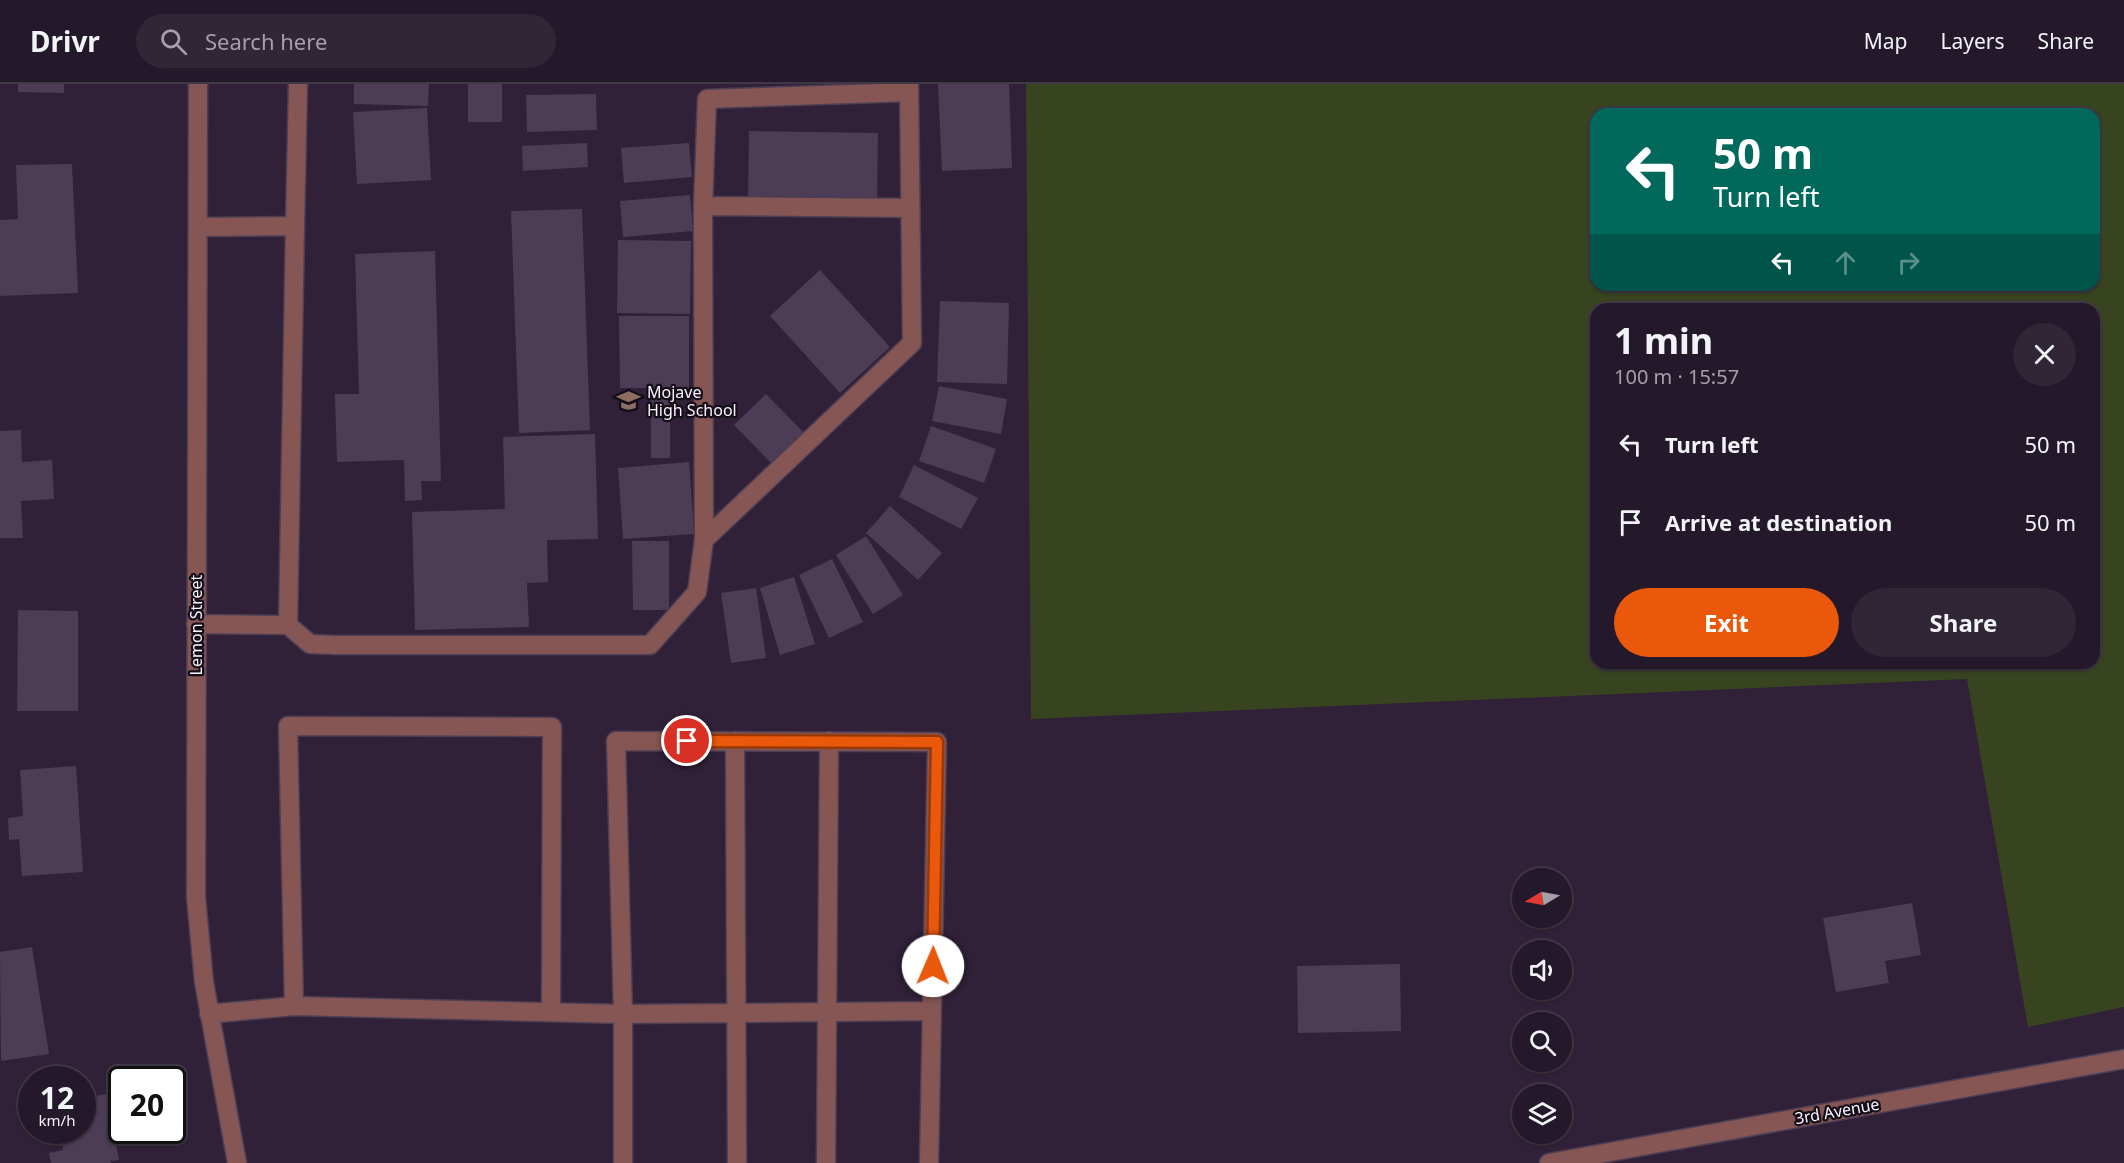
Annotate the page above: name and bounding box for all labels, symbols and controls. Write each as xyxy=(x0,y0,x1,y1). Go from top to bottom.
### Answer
search box xyxy=(136,14,556,68)
text: Drivr xyxy=(30,22,100,60)
icon: search xyxy=(157,25,190,58)
text: Search here xyxy=(205,26,327,56)
text: Map xyxy=(1864,27,1908,55)
text: Layers xyxy=(1941,27,2005,55)
text: Share xyxy=(2038,27,2094,55)
text: 50 m xyxy=(1713,124,1813,181)
icon: left xyxy=(1614,132,1692,210)
text: Turn left xyxy=(1713,178,1819,215)
icon: left xyxy=(1766,246,1799,279)
icon: ahead xyxy=(1829,246,1862,279)
icon: right xyxy=(1892,246,1925,279)
text: 1 min xyxy=(1614,316,1713,365)
button: close xyxy=(2013,323,2076,386)
text: 100 m · 15:57 xyxy=(1614,363,1739,390)
place label: Mojave High School xyxy=(647,381,737,421)
school or university icon: Mojave High School xyxy=(616,388,642,414)
icon: left xyxy=(1614,428,1647,461)
text: Turn left xyxy=(1665,429,1759,459)
text: 50 m xyxy=(2025,429,2076,459)
icon: arrive xyxy=(1614,506,1647,539)
text: Arrive at destination xyxy=(1665,507,1892,537)
text: 50 m xyxy=(2025,507,2076,537)
street label: Lemon Street xyxy=(185,574,207,675)
button: Exit xyxy=(1614,588,1839,657)
button: Share xyxy=(1851,588,2076,657)
pin xyxy=(661,715,712,766)
icon: arrive xyxy=(670,724,703,757)
north arrow xyxy=(1512,868,1572,928)
map controls xyxy=(1512,868,1572,1144)
position arrow xyxy=(901,934,965,998)
button: sound xyxy=(1512,940,1572,1000)
button: search xyxy=(1512,1012,1572,1072)
speed limit sign: 20 xyxy=(108,1066,186,1144)
text: 12 xyxy=(40,1077,74,1118)
button: layers xyxy=(1512,1084,1572,1144)
street label: 3rd Avenue xyxy=(1793,1093,1881,1129)
text: km/h xyxy=(39,1110,75,1130)

